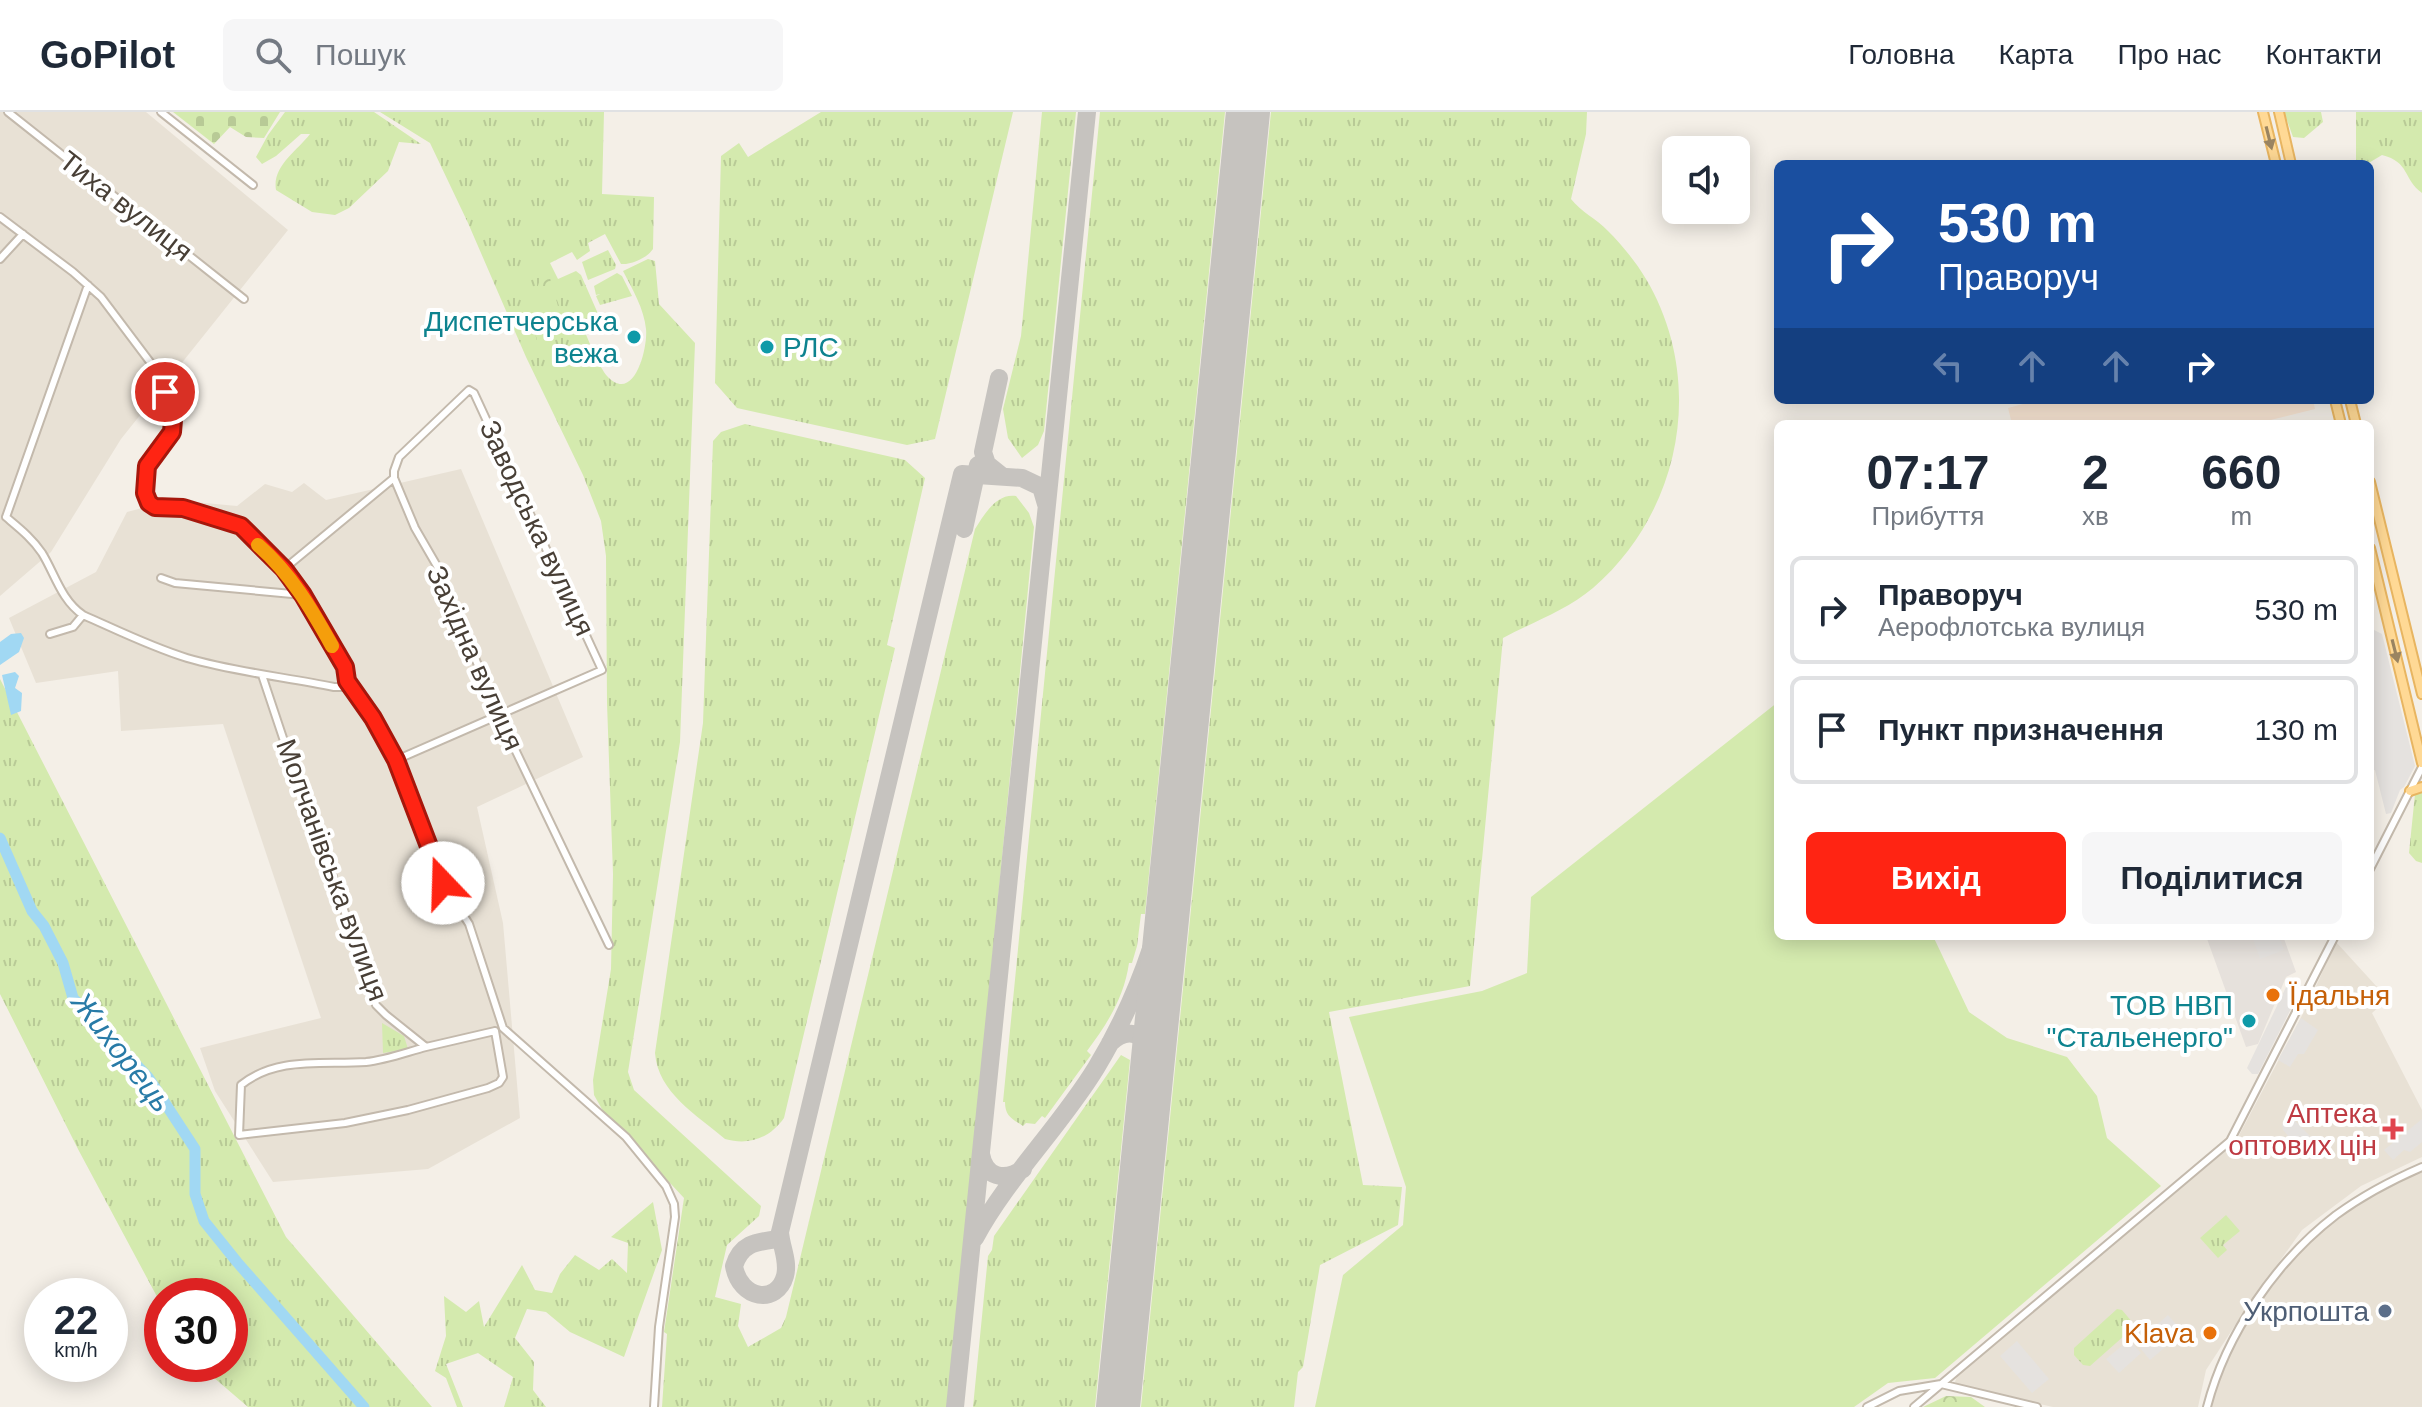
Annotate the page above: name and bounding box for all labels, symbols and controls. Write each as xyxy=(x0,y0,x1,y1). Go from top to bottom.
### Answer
search box xyxy=(223,19,783,91)
icon: search xyxy=(251,33,295,77)
text: GoPilot xyxy=(40,34,175,76)
text: Пошук xyxy=(315,38,406,71)
text: Головна xyxy=(1848,39,1955,70)
text: Карта xyxy=(1999,39,2073,70)
text: Про нас xyxy=(2117,39,2222,70)
text: Контакти xyxy=(2266,39,2382,70)
one-way arrow xyxy=(2264,126,2276,151)
map controls xyxy=(1662,136,1750,224)
button: sound xyxy=(1662,136,1750,224)
street label: Тиха вулиця xyxy=(54,145,198,267)
text: 530 m xyxy=(1938,191,2097,254)
icon: right xyxy=(1806,192,1910,296)
text: Праворуч xyxy=(1938,257,2099,298)
place label: Диспетчерська вежа xyxy=(424,306,618,369)
marker: Диспетчерська вежа xyxy=(625,328,643,346)
place label: РЛС xyxy=(783,332,839,363)
marker: РЛС xyxy=(758,338,776,356)
icon: left xyxy=(1926,344,1970,388)
icon: ahead xyxy=(2010,344,2054,388)
icon: ahead xyxy=(2094,344,2138,388)
icon: right xyxy=(2178,344,2222,388)
pin xyxy=(131,358,199,426)
icon: arrive xyxy=(143,370,187,414)
street label: Заводська вулиця xyxy=(474,415,600,641)
text: 07:17 xyxy=(1867,446,1989,499)
text: 2 xyxy=(2082,446,2109,499)
text: 660 xyxy=(2201,446,2281,499)
text: Прибуття xyxy=(1872,501,1984,531)
text: хв xyxy=(2082,501,2109,531)
text: m xyxy=(2231,501,2252,531)
street label: Західна вулиця xyxy=(420,561,530,755)
text: Праворуч xyxy=(1878,578,2023,611)
icon: right xyxy=(1810,588,1854,632)
text: 530 m xyxy=(2255,593,2338,626)
text: Аерофлотська вулиця xyxy=(1878,612,2145,642)
one-way arrow xyxy=(2389,639,2401,664)
icon: arrive xyxy=(1810,708,1854,752)
text: Пункт призначення xyxy=(1878,713,2164,746)
text: 130 m xyxy=(2255,713,2338,746)
street label: Молчанівська вулиця xyxy=(270,735,394,1005)
button: Вихід xyxy=(1806,832,2066,924)
button: Поділитися xyxy=(2082,832,2342,924)
position arrow xyxy=(401,841,485,925)
place label: Їдальня xyxy=(2289,980,2390,1011)
water label: Жихорець xyxy=(64,984,179,1118)
marker: Їдальня xyxy=(2264,986,2282,1004)
place label: ТОВ НВП "Стальенерго" xyxy=(2047,990,2233,1053)
marker: ТОВ НВП "Стальенерго" xyxy=(2240,1012,2258,1030)
place label: Аптека оптових цін xyxy=(2228,1098,2377,1161)
marker: Аптека оптових цін xyxy=(2384,1120,2402,1138)
speed limit sign: 30 xyxy=(144,1278,248,1382)
place label: Укрпошта xyxy=(2243,1296,2369,1327)
text: 22 xyxy=(54,1298,98,1342)
marker: Укрпошта xyxy=(2376,1302,2394,1320)
place label: Klava xyxy=(2124,1318,2194,1349)
marker: Klava xyxy=(2201,1324,2219,1342)
text: km/h xyxy=(54,1339,98,1361)

